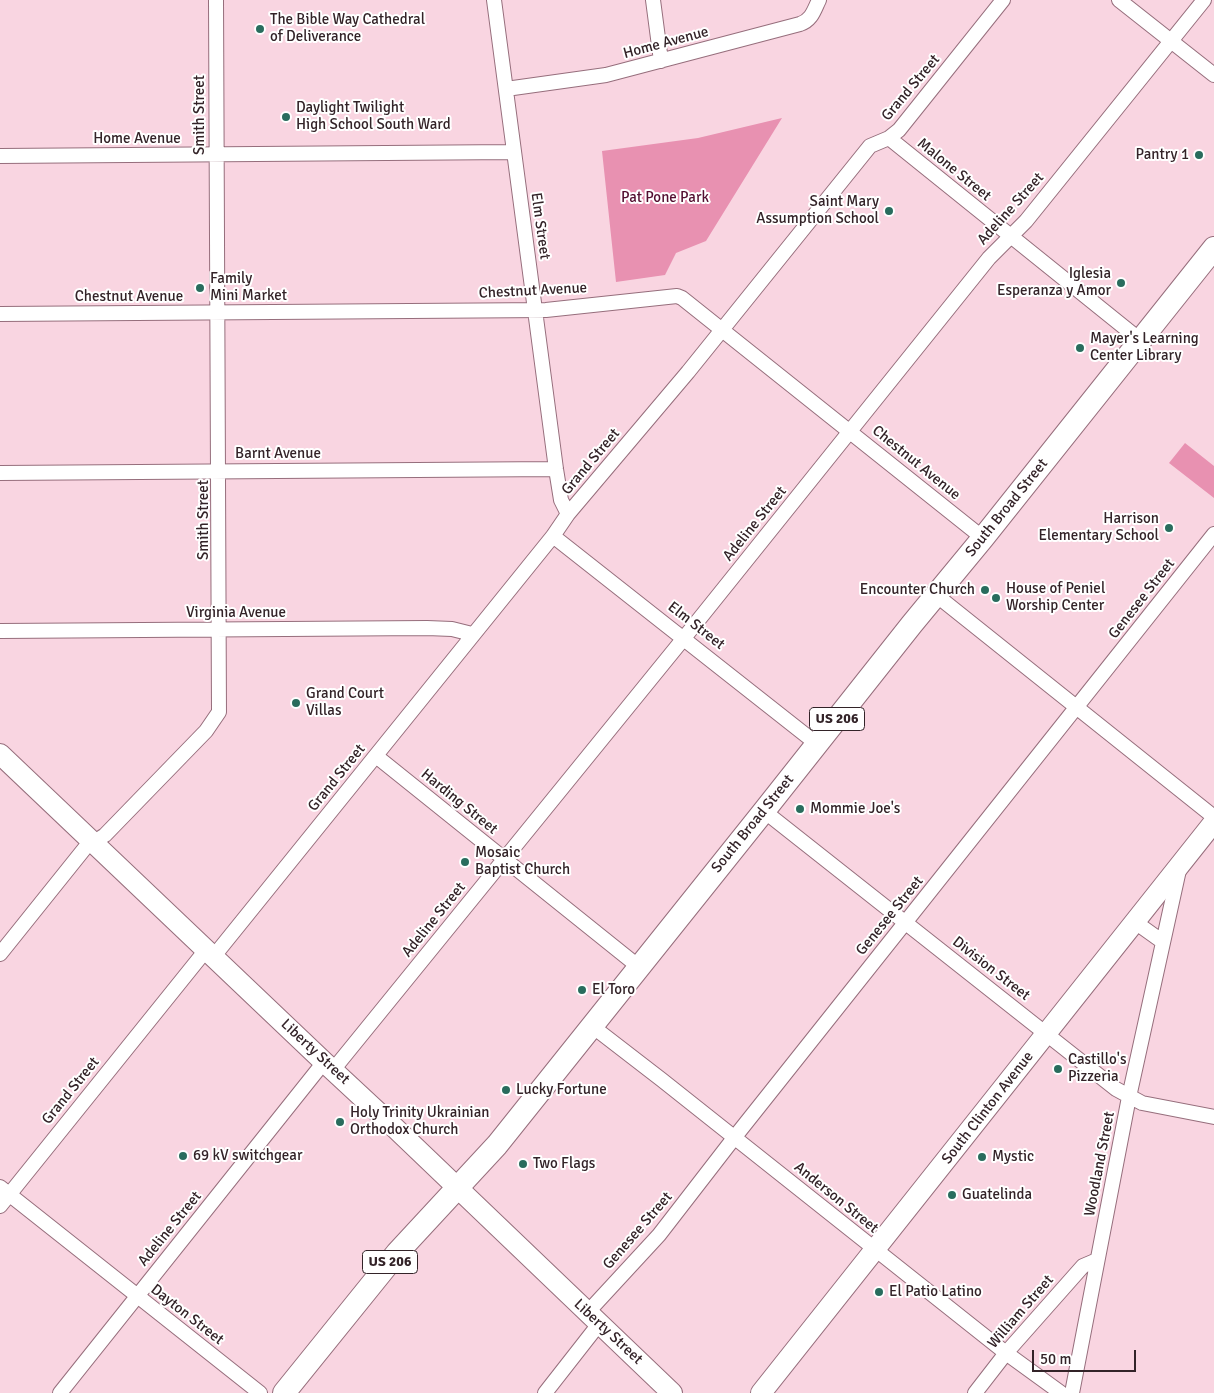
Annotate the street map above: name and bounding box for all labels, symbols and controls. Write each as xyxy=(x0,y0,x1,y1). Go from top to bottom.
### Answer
place label: The Bible Way Cathedral of Deliverance xyxy=(270,11,425,46)
marker: The Bible Way Cathedral of Deliverance xyxy=(254,23,266,35)
street label: Home Avenue xyxy=(621,23,711,63)
street label: Grand Street xyxy=(878,51,944,125)
street label: Smith Street xyxy=(191,75,209,155)
place label: Daylight Twilight High School South Ward xyxy=(296,99,451,134)
marker: Daylight Twilight High School South Ward xyxy=(280,111,292,123)
street label: Home Avenue xyxy=(93,130,181,148)
street label: Malone Street xyxy=(913,135,995,205)
place label: Pantry 1 xyxy=(1135,146,1189,164)
marker: Pantry 1 xyxy=(1193,149,1205,161)
street label: Adeline Street xyxy=(974,169,1048,249)
park label: Pat Pone Park xyxy=(621,189,709,207)
street label: Elm Street xyxy=(526,191,554,261)
place label: Saint Mary Assumption School xyxy=(756,193,879,228)
marker: Saint Mary Assumption School xyxy=(883,205,895,217)
place label: Iglesia Esperanza y Amor xyxy=(997,265,1111,300)
place label: Family Mini Market xyxy=(210,270,287,305)
marker: Iglesia Esperanza y Amor xyxy=(1115,277,1127,289)
street label: Chestnut Avenue xyxy=(478,279,588,303)
marker: Family Mini Market xyxy=(194,282,206,294)
street label: Chestnut Avenue xyxy=(75,288,183,306)
place label: Mayer's Learning Center Library xyxy=(1090,330,1199,365)
marker: Mayer's Learning Center Library xyxy=(1074,342,1086,354)
street label: Chestnut Avenue xyxy=(868,422,964,504)
street label: Grand Street xyxy=(558,425,624,499)
street label: Barnt Avenue xyxy=(235,445,321,463)
street label: South Broad Street xyxy=(962,455,1052,561)
street label: Smith Street xyxy=(195,480,213,560)
street label: Adeline Street xyxy=(719,483,791,565)
place label: Harrison Elementary School xyxy=(1038,510,1159,545)
marker: Harrison Elementary School xyxy=(1163,522,1175,534)
street label: Genesee Street xyxy=(1105,555,1179,643)
place label: House of Peniel Worship Center xyxy=(1006,580,1105,615)
place label: Encounter Church xyxy=(860,581,975,599)
marker: Encounter Church xyxy=(979,584,991,596)
marker: House of Peniel Worship Center xyxy=(990,592,1002,604)
street label: Elm Street xyxy=(664,598,728,654)
street label: Virginia Avenue xyxy=(186,604,286,622)
place label: Grand Court Villas xyxy=(306,685,384,720)
marker: Grand Court Villas xyxy=(290,697,302,709)
road number: US 206 xyxy=(810,708,864,731)
street label: Grand Street xyxy=(304,741,370,815)
street label: Harding Street xyxy=(417,766,501,838)
street label: South Broad Street xyxy=(708,771,798,877)
place label: Mommie Joe's xyxy=(810,800,900,818)
marker: Mommie Joe's xyxy=(794,803,806,815)
place label: Mosaic Baptist Church xyxy=(475,844,570,879)
marker: Mosaic Baptist Church xyxy=(459,856,471,868)
street label: Genesee Street xyxy=(853,873,927,959)
street label: Adeline Street xyxy=(398,879,470,961)
street label: Division Street xyxy=(949,933,1033,1005)
place label: El Toro xyxy=(592,981,635,999)
marker: El Toro xyxy=(576,984,588,996)
street label: Liberty Street xyxy=(277,1016,353,1088)
street label: South Clinton Avenue xyxy=(938,1048,1038,1168)
place label: Castillo's Pizzeria xyxy=(1068,1051,1126,1086)
street label: Grand Street xyxy=(38,1054,104,1128)
marker: Castillo's Pizzeria xyxy=(1052,1063,1064,1075)
place label: Lucky Fortune xyxy=(516,1081,607,1099)
marker: Lucky Fortune xyxy=(500,1084,512,1096)
place label: Holy Trinity Ukrainian Orthodox Church xyxy=(350,1104,489,1139)
street label: Woodland Street xyxy=(1081,1110,1119,1218)
marker: Holy Trinity Ukrainian Orthodox Church xyxy=(334,1116,346,1128)
place label: 69 kV switchgear xyxy=(193,1147,302,1165)
place label: Mystic xyxy=(992,1148,1034,1166)
marker: 69 kV switchgear xyxy=(177,1150,189,1162)
marker: Mystic xyxy=(976,1151,988,1163)
place label: Two Flags xyxy=(533,1155,595,1173)
marker: Two Flags xyxy=(517,1158,529,1170)
street label: Anderson Street xyxy=(790,1159,882,1237)
place label: Guatelinda xyxy=(962,1186,1032,1204)
street label: Adeline Street xyxy=(134,1188,206,1270)
street label: Genesee Street xyxy=(599,1189,677,1273)
marker: Guatelinda xyxy=(946,1189,958,1201)
road number: US 206 xyxy=(362,1250,418,1274)
street label: William Street xyxy=(984,1272,1058,1352)
street label: Dayton Street xyxy=(147,1281,227,1349)
place label: El Patio Latino xyxy=(889,1283,982,1301)
marker: El Patio Latino xyxy=(873,1286,885,1298)
street label: Liberty Street xyxy=(570,1296,646,1368)
scale bar xyxy=(1034,1340,1138,1372)
text: 50 m xyxy=(1040,1350,1071,1368)

